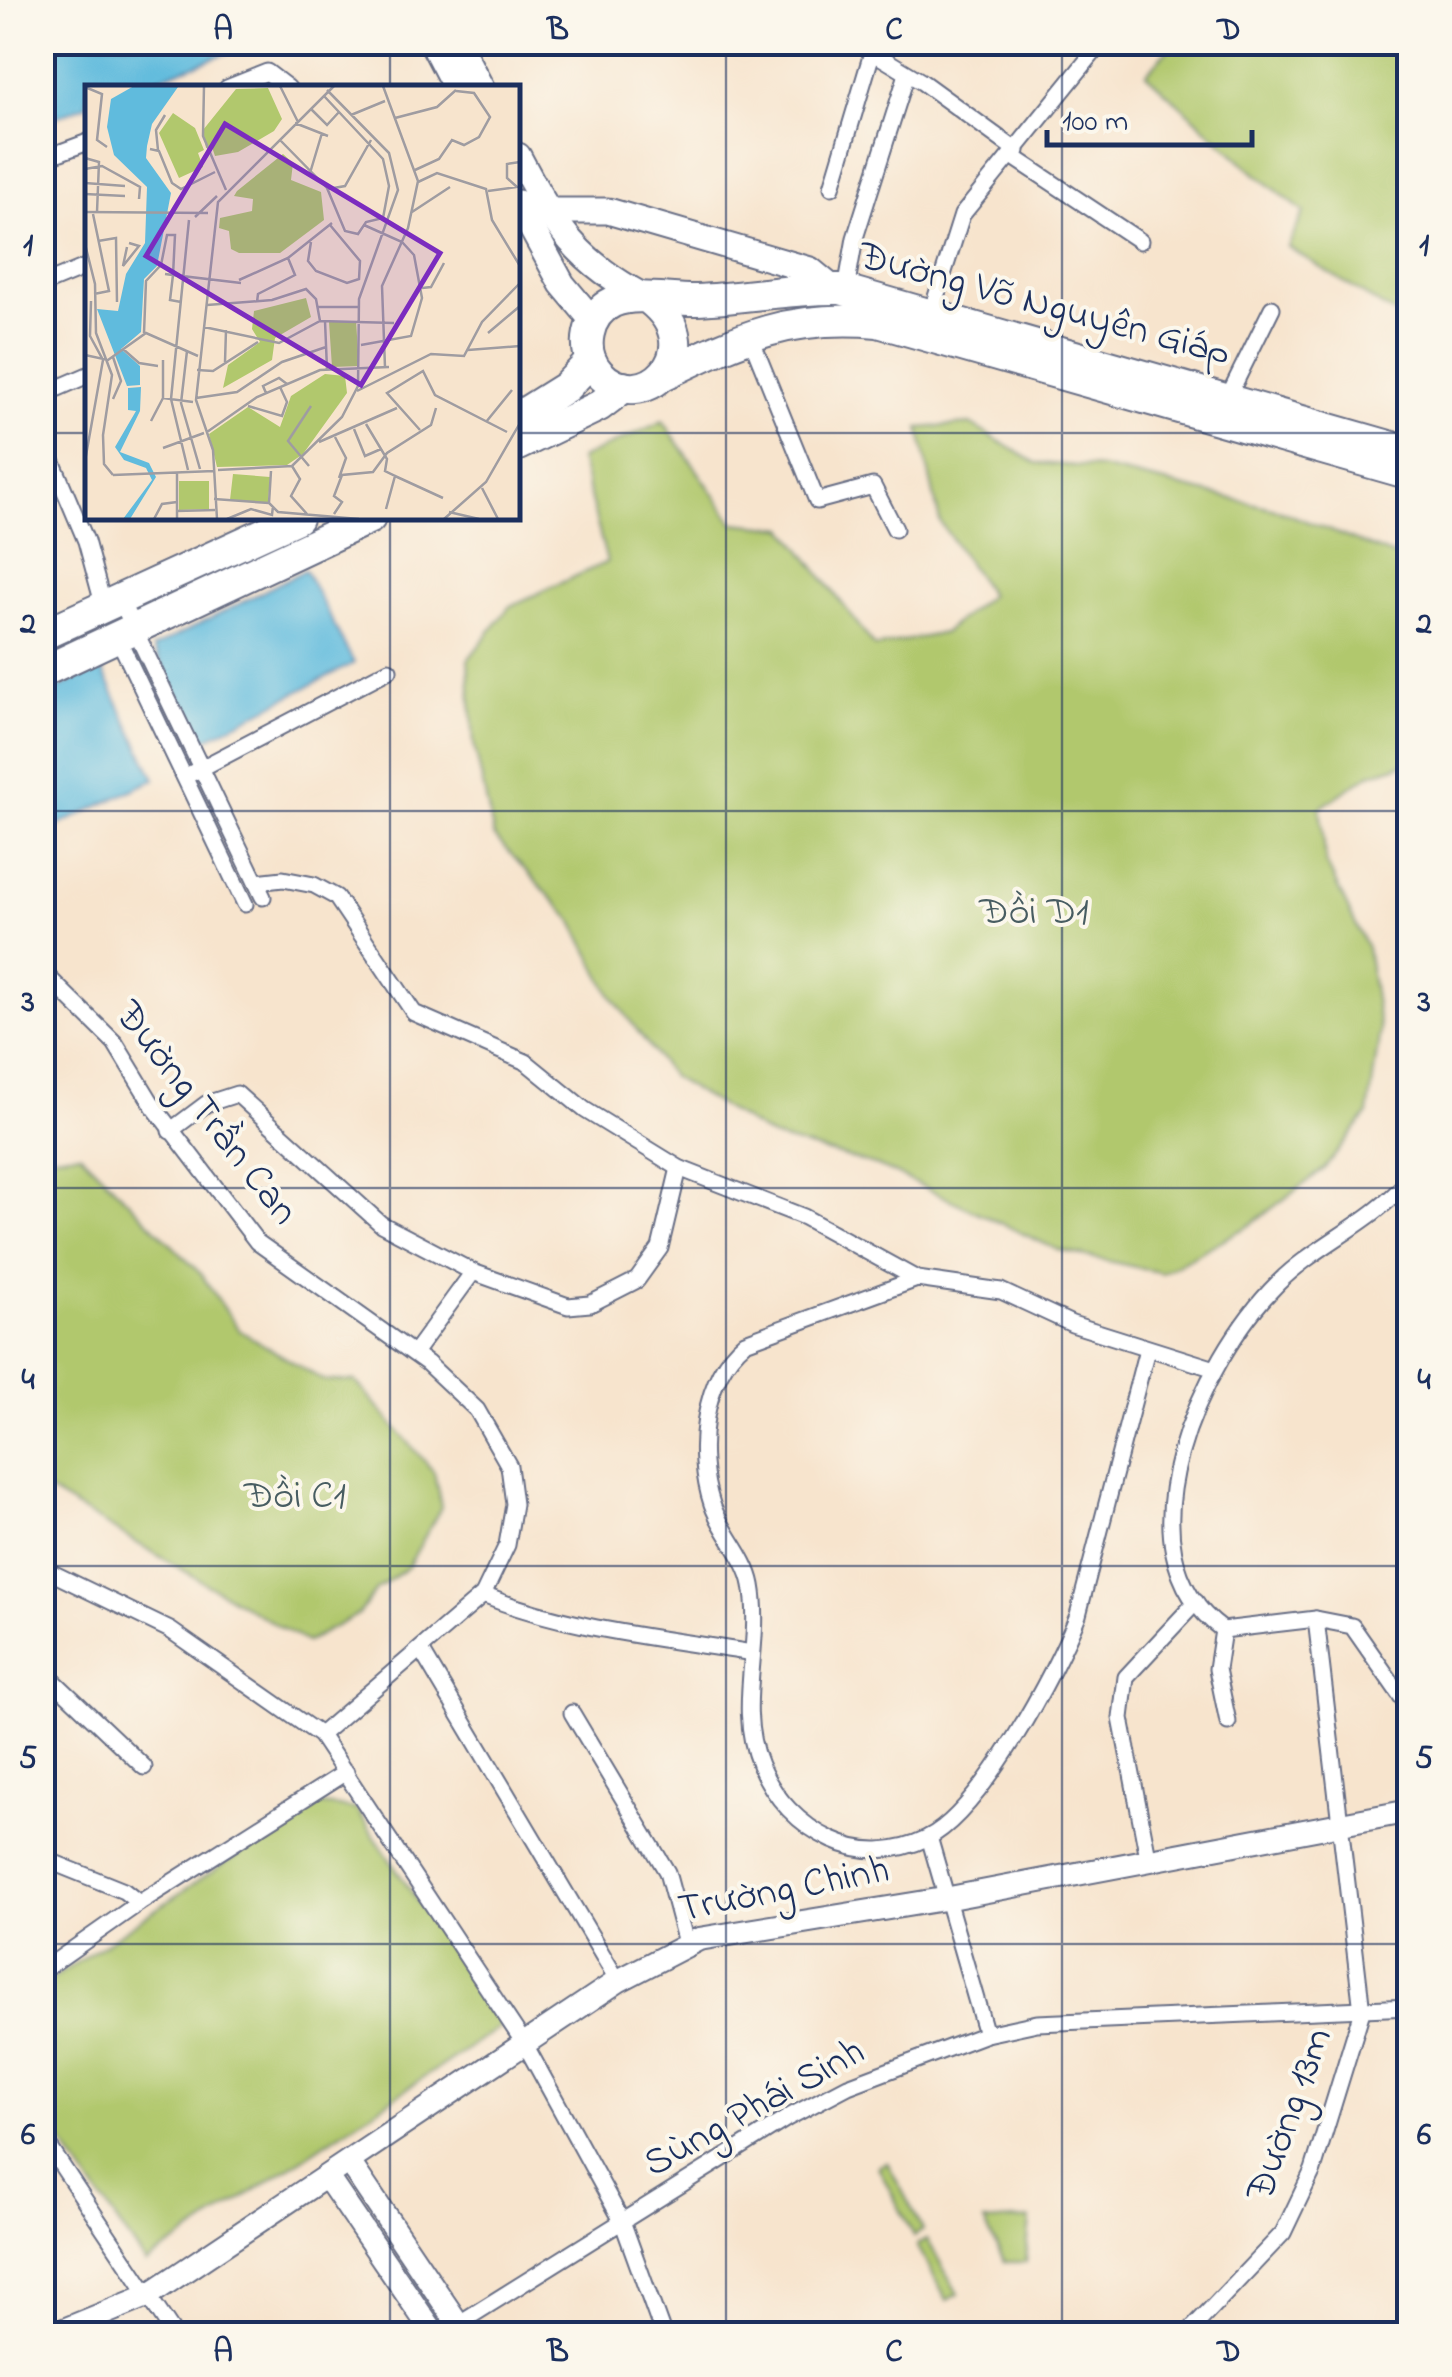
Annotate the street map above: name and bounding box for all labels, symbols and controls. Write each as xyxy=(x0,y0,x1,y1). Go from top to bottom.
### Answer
text: A xyxy=(213,8,233,55)
text: B xyxy=(545,8,569,55)
text: C xyxy=(885,8,903,55)
text: D xyxy=(1215,8,1241,55)
inset map xyxy=(85,85,520,520)
scale bar xyxy=(1047,85,1252,147)
text: 100 m xyxy=(1062,101,1128,145)
text: 1 xyxy=(23,224,33,271)
text: 1 xyxy=(1419,224,1429,271)
street label: Đường Võ Nguyên Giáp xyxy=(850,228,1237,384)
text: 2 xyxy=(19,602,36,649)
text: 2 xyxy=(1415,602,1432,649)
park label: Đồi D1 xyxy=(978,884,1089,943)
text: 3 xyxy=(20,980,35,1027)
text: 3 xyxy=(1416,980,1431,1027)
street label: Đường Trần Can xyxy=(98,988,312,1239)
text: 4 xyxy=(21,1358,35,1405)
text: 4 xyxy=(1417,1358,1431,1405)
park label: Đồi C1 xyxy=(243,1468,346,1527)
text: 5 xyxy=(19,1736,37,1783)
text: 5 xyxy=(1415,1736,1433,1783)
street label: Trường Chinh xyxy=(674,1842,894,1940)
street label: Đường 13m xyxy=(1232,2020,1350,2211)
street label: Sùng Phái Sinh xyxy=(634,2024,876,2194)
text: 6 xyxy=(21,2113,35,2160)
text: 6 xyxy=(1417,2113,1431,2160)
text: A xyxy=(213,2330,233,2377)
text: B xyxy=(545,2330,569,2377)
text: C xyxy=(885,2330,903,2377)
text: D xyxy=(1215,2330,1241,2377)

